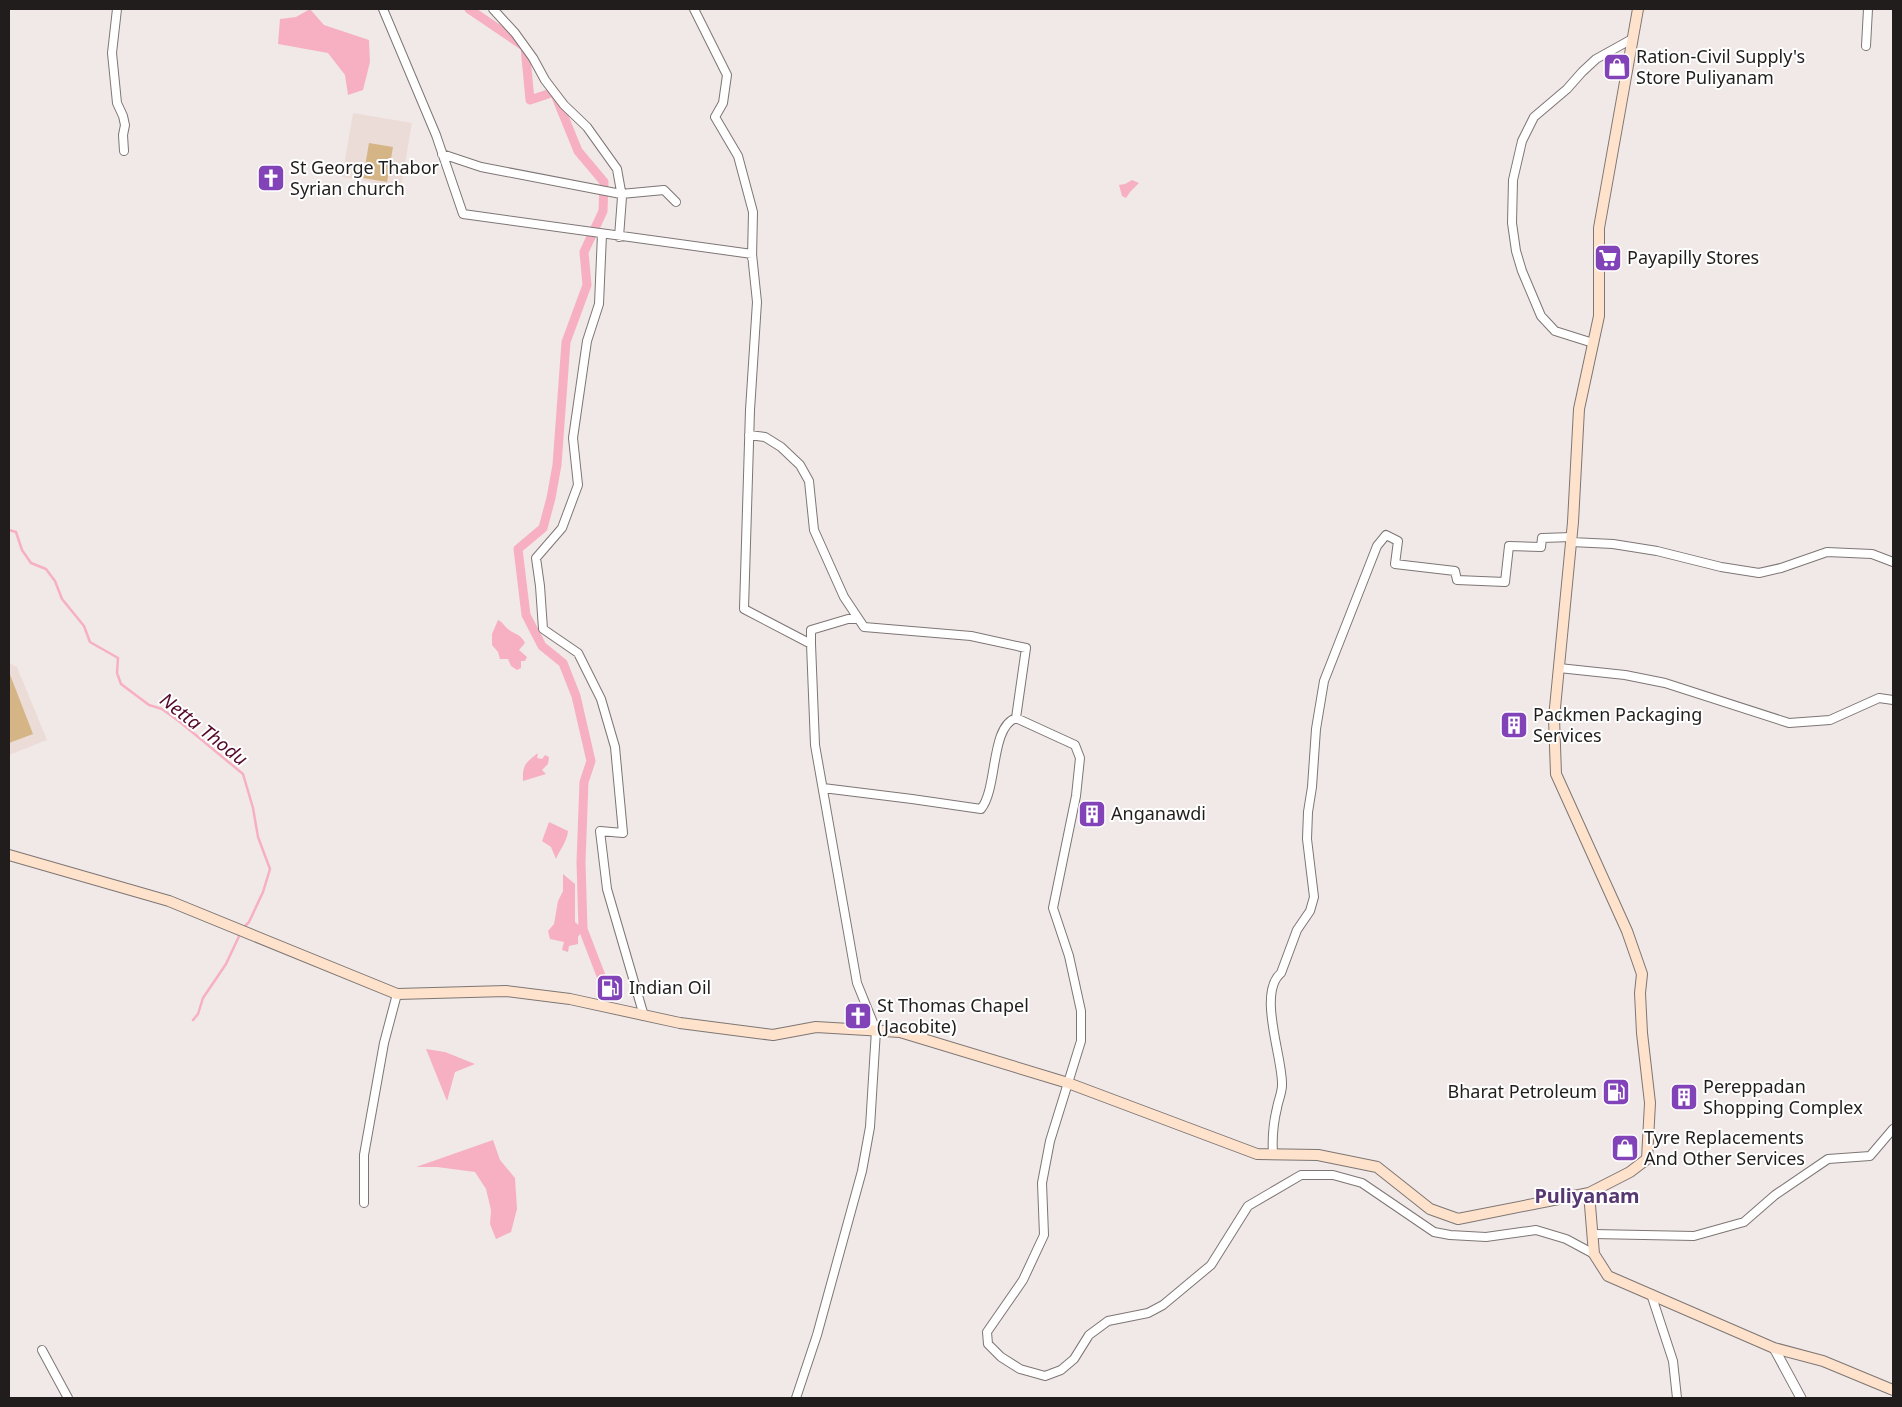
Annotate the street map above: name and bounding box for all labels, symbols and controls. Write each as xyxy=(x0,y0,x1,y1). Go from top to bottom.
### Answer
place label: Ration-Civil Supply's Store Puliyanam xyxy=(1636,44,1805,89)
shop icon: Ration-Civil Supply's Store Puliyanam xyxy=(1602,52,1632,82)
place label: St George Thabor Syrian church xyxy=(290,155,440,200)
church icon: St George Thabor Syrian church xyxy=(256,163,286,193)
supermarket icon: Payapilly Stores xyxy=(1593,243,1623,273)
place label: Payapilly Stores xyxy=(1627,245,1759,269)
water label: Netta Thodu xyxy=(155,687,253,771)
place label: Packmen Packaging Services xyxy=(1533,702,1702,747)
building icon: Packmen Packaging Services xyxy=(1499,710,1529,740)
building icon: Anganawdi xyxy=(1077,799,1107,829)
place label: Anganawdi xyxy=(1111,801,1206,825)
fuel station icon: Indian Oil xyxy=(595,973,625,1003)
place label: Indian Oil xyxy=(629,975,711,999)
place label: St Thomas Chapel (Jacobite) xyxy=(877,993,1029,1038)
church icon: St Thomas Chapel (Jacobite) xyxy=(843,1001,873,1031)
place label: Pereppadan Shopping Complex xyxy=(1703,1074,1863,1119)
fuel station icon: Bharat Petroleum xyxy=(1601,1077,1631,1107)
place label: Bharat Petroleum xyxy=(1447,1079,1597,1103)
building icon: Pereppadan Shopping Complex xyxy=(1669,1082,1699,1112)
place label: Tyre Replacements And Other Services xyxy=(1644,1125,1805,1170)
shop icon: Tyre Replacements And Other Services xyxy=(1610,1133,1640,1163)
district label: Puliyanam xyxy=(1534,1182,1640,1209)

